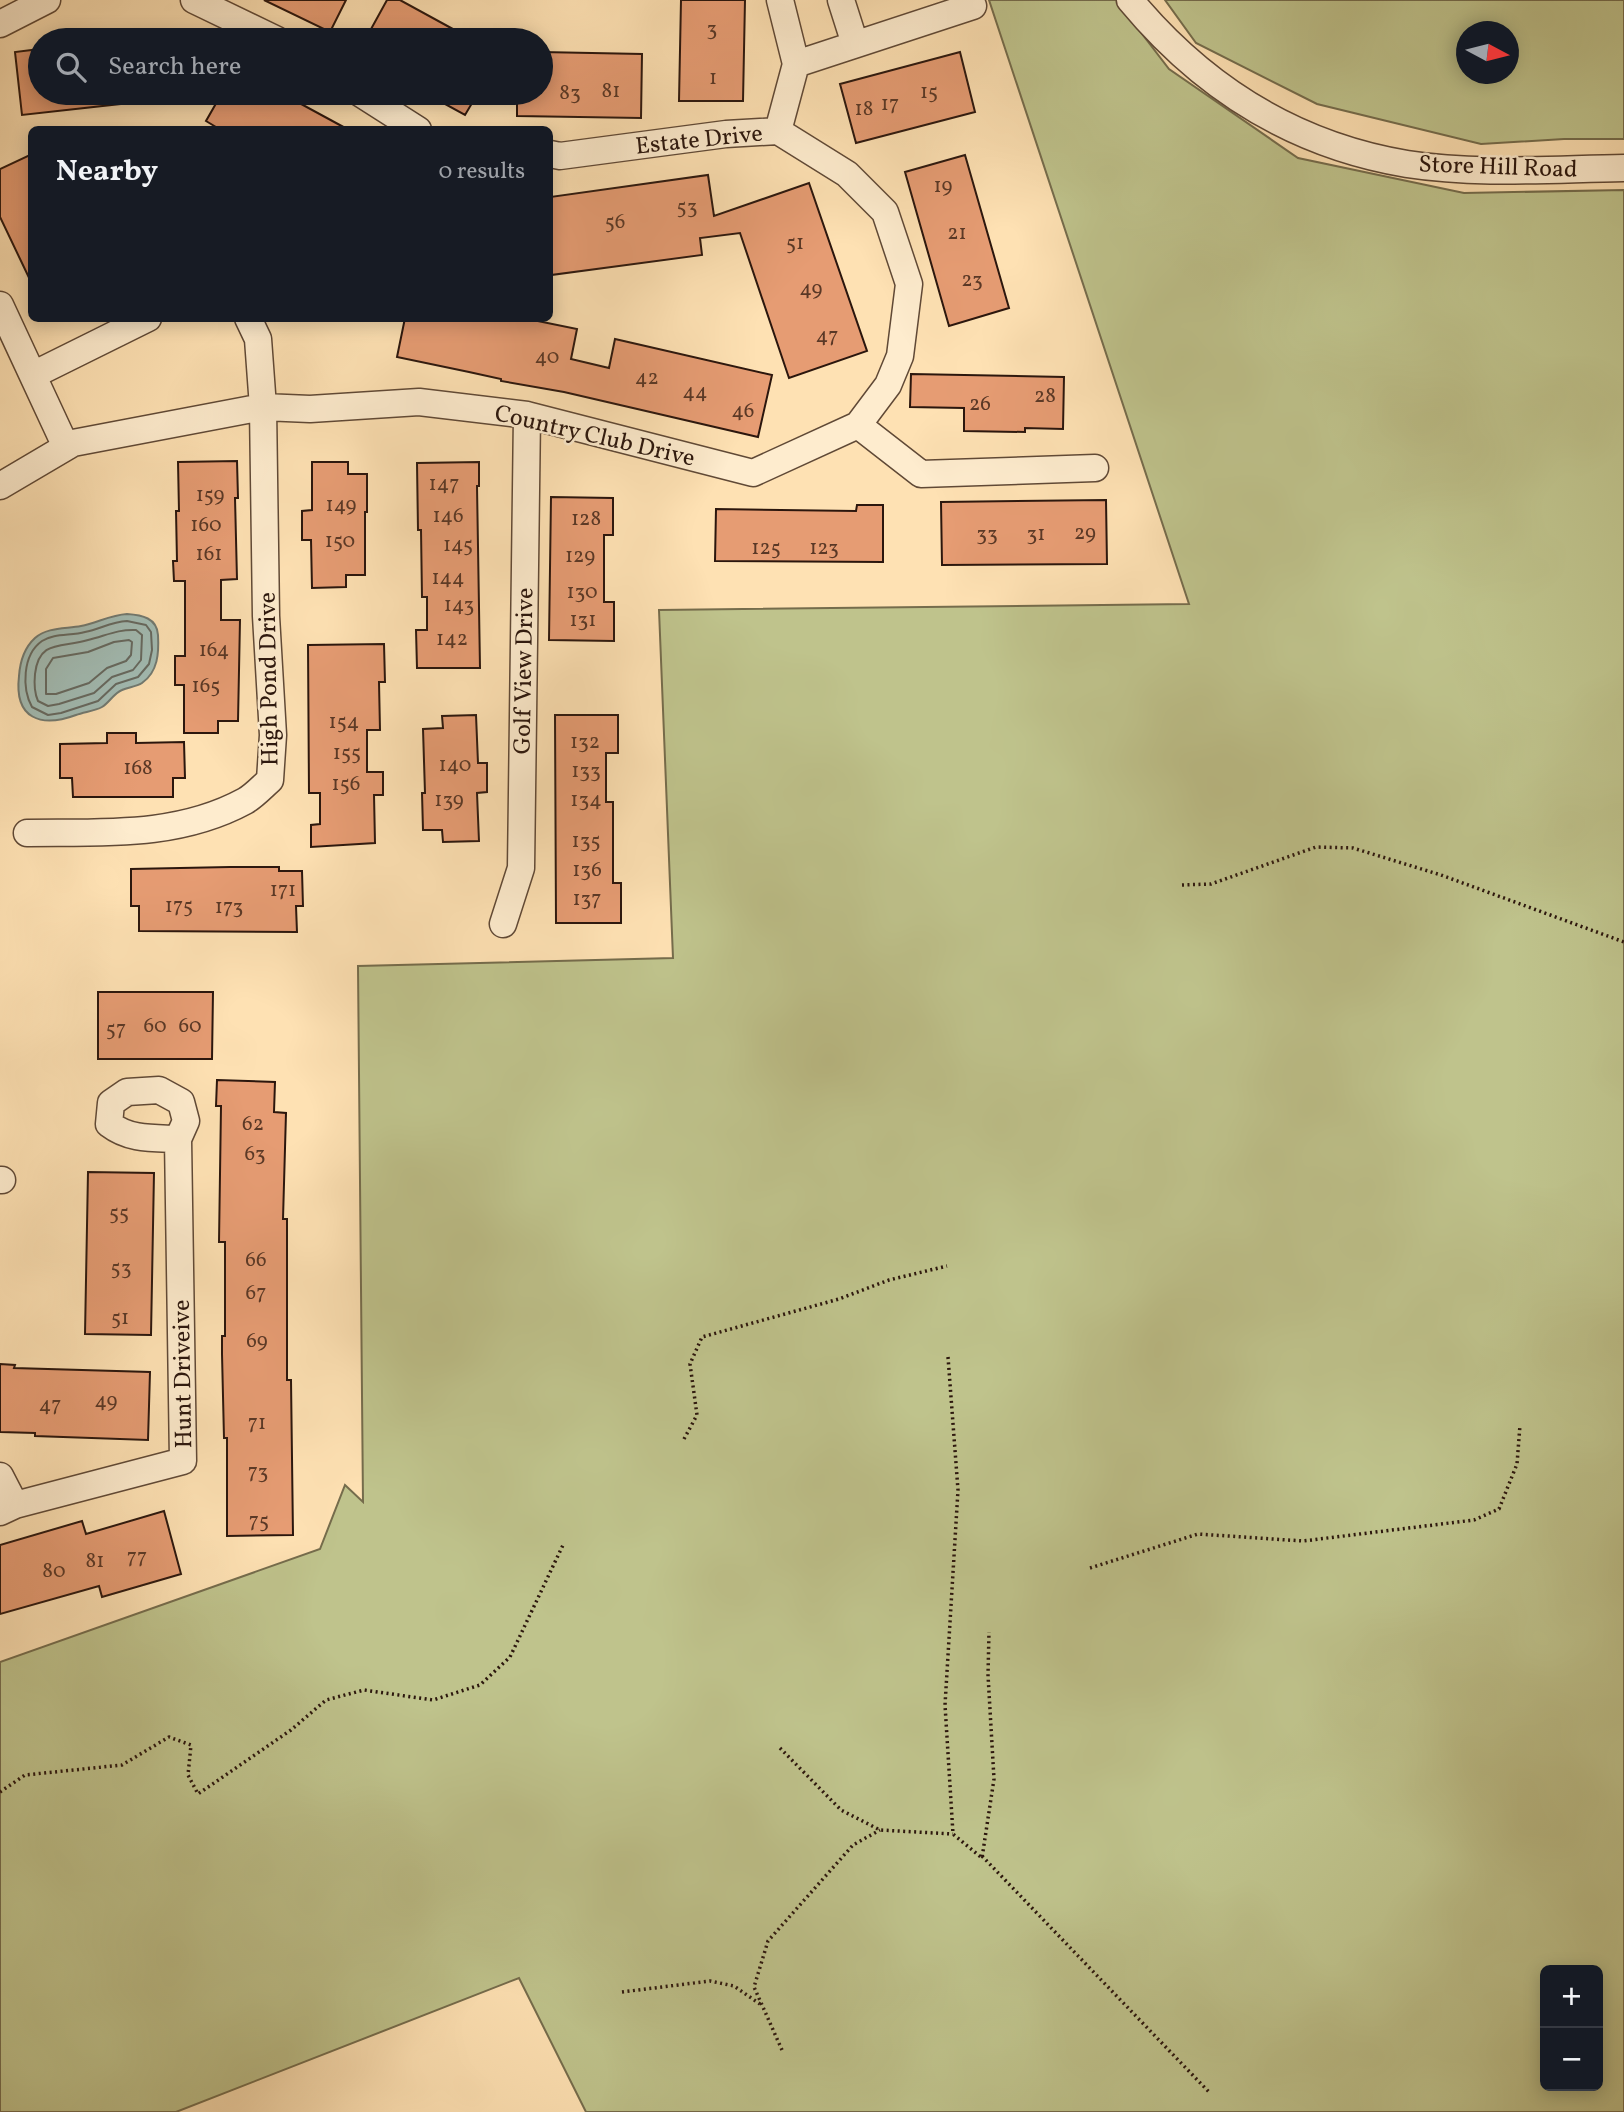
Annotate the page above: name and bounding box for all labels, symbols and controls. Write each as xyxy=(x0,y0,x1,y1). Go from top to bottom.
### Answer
house number: 3 xyxy=(707,15,717,44)
north arrow xyxy=(1456,21,1519,84)
search box xyxy=(28,28,553,105)
icon: search xyxy=(52,48,90,86)
text: Search here xyxy=(108,49,241,85)
house number: 1 xyxy=(709,64,717,93)
house number: 81 xyxy=(602,77,620,106)
house number: 15 xyxy=(920,78,938,107)
house number: 83 xyxy=(559,79,581,108)
house number: 17 xyxy=(881,90,899,119)
house number: 18 xyxy=(855,95,873,124)
street label: Estate Drive xyxy=(634,117,764,165)
street label: Store Hill Road xyxy=(1418,148,1578,188)
text: Nearby xyxy=(56,151,158,193)
text: 0 results xyxy=(438,156,525,188)
house number: 19 xyxy=(933,172,953,201)
house number: 53 xyxy=(677,193,697,222)
house number: 56 xyxy=(605,208,625,237)
house number: 21 xyxy=(947,219,967,248)
house number: 51 xyxy=(786,229,804,258)
house number: 23 xyxy=(961,266,983,295)
house number: 49 xyxy=(800,275,823,304)
house number: 47 xyxy=(816,322,838,351)
house number: 40 xyxy=(535,343,559,372)
house number: 42 xyxy=(635,364,659,393)
house number: 44 xyxy=(682,378,708,407)
house number: 28 xyxy=(1034,382,1056,411)
house number: 26 xyxy=(969,390,991,419)
street label: Country Club Drive xyxy=(491,397,698,477)
house number: 46 xyxy=(732,397,754,426)
house number: 147 xyxy=(429,470,459,499)
house number: 159 xyxy=(196,481,224,510)
house number: 149 xyxy=(326,491,357,520)
house number: 146 xyxy=(432,502,464,531)
house number: 128 xyxy=(571,505,601,534)
house number: 160 xyxy=(190,511,222,540)
house number: 29 xyxy=(1074,519,1096,548)
house number: 33 xyxy=(976,520,998,549)
house number: 31 xyxy=(1027,520,1045,549)
house number: 150 xyxy=(325,527,355,556)
house number: 145 xyxy=(443,531,473,560)
house number: 125 xyxy=(751,534,781,563)
house number: 123 xyxy=(809,534,839,563)
house number: 161 xyxy=(196,540,222,569)
house number: 129 xyxy=(565,542,595,571)
house number: 144 xyxy=(431,564,465,593)
house number: 130 xyxy=(566,578,598,607)
street label: Golf View Drive xyxy=(507,587,543,755)
house number: 143 xyxy=(444,591,474,620)
street label: High Pond Drive xyxy=(251,592,289,766)
house number: 131 xyxy=(569,606,597,635)
house number: 142 xyxy=(436,625,468,654)
house number: 164 xyxy=(199,636,229,665)
house number: 165 xyxy=(192,672,220,701)
house number: 154 xyxy=(329,708,359,737)
house number: 132 xyxy=(570,728,600,757)
house number: 155 xyxy=(333,739,361,768)
house number: 140 xyxy=(439,751,471,780)
house number: 168 xyxy=(123,754,153,783)
house number: 133 xyxy=(571,757,601,786)
house number: 156 xyxy=(332,770,360,799)
house number: 139 xyxy=(434,786,464,815)
house number: 134 xyxy=(570,786,602,815)
house number: 135 xyxy=(571,827,601,856)
house number: 136 xyxy=(572,856,602,885)
house number: 171 xyxy=(270,876,296,905)
house number: 137 xyxy=(572,885,602,914)
house number: 175 xyxy=(165,892,193,921)
house number: 173 xyxy=(215,893,243,922)
house number: 60 xyxy=(143,1012,167,1041)
house number: 60 xyxy=(178,1012,202,1041)
house number: 57 xyxy=(106,1015,126,1044)
house number: 62 xyxy=(242,1110,264,1139)
house number: 63 xyxy=(244,1140,266,1169)
house number: 55 xyxy=(109,1199,129,1228)
house number: 66 xyxy=(245,1246,267,1275)
house number: 53 xyxy=(111,1254,131,1283)
house number: 67 xyxy=(246,1279,266,1308)
street label: Hunt Driveive xyxy=(166,1299,202,1449)
house number: 51 xyxy=(111,1304,129,1333)
house number: 69 xyxy=(246,1327,268,1356)
house number: 49 xyxy=(95,1387,118,1416)
house number: 47 xyxy=(39,1391,61,1420)
house number: 71 xyxy=(248,1409,266,1438)
house number: 73 xyxy=(248,1458,268,1487)
house number: 75 xyxy=(249,1507,269,1536)
house number: 77 xyxy=(127,1543,147,1572)
house number: 81 xyxy=(86,1547,104,1576)
house number: 80 xyxy=(42,1557,66,1586)
map controls xyxy=(1540,1965,1603,2091)
button: + xyxy=(1540,1965,1603,2028)
button: − xyxy=(1540,2028,1603,2091)

